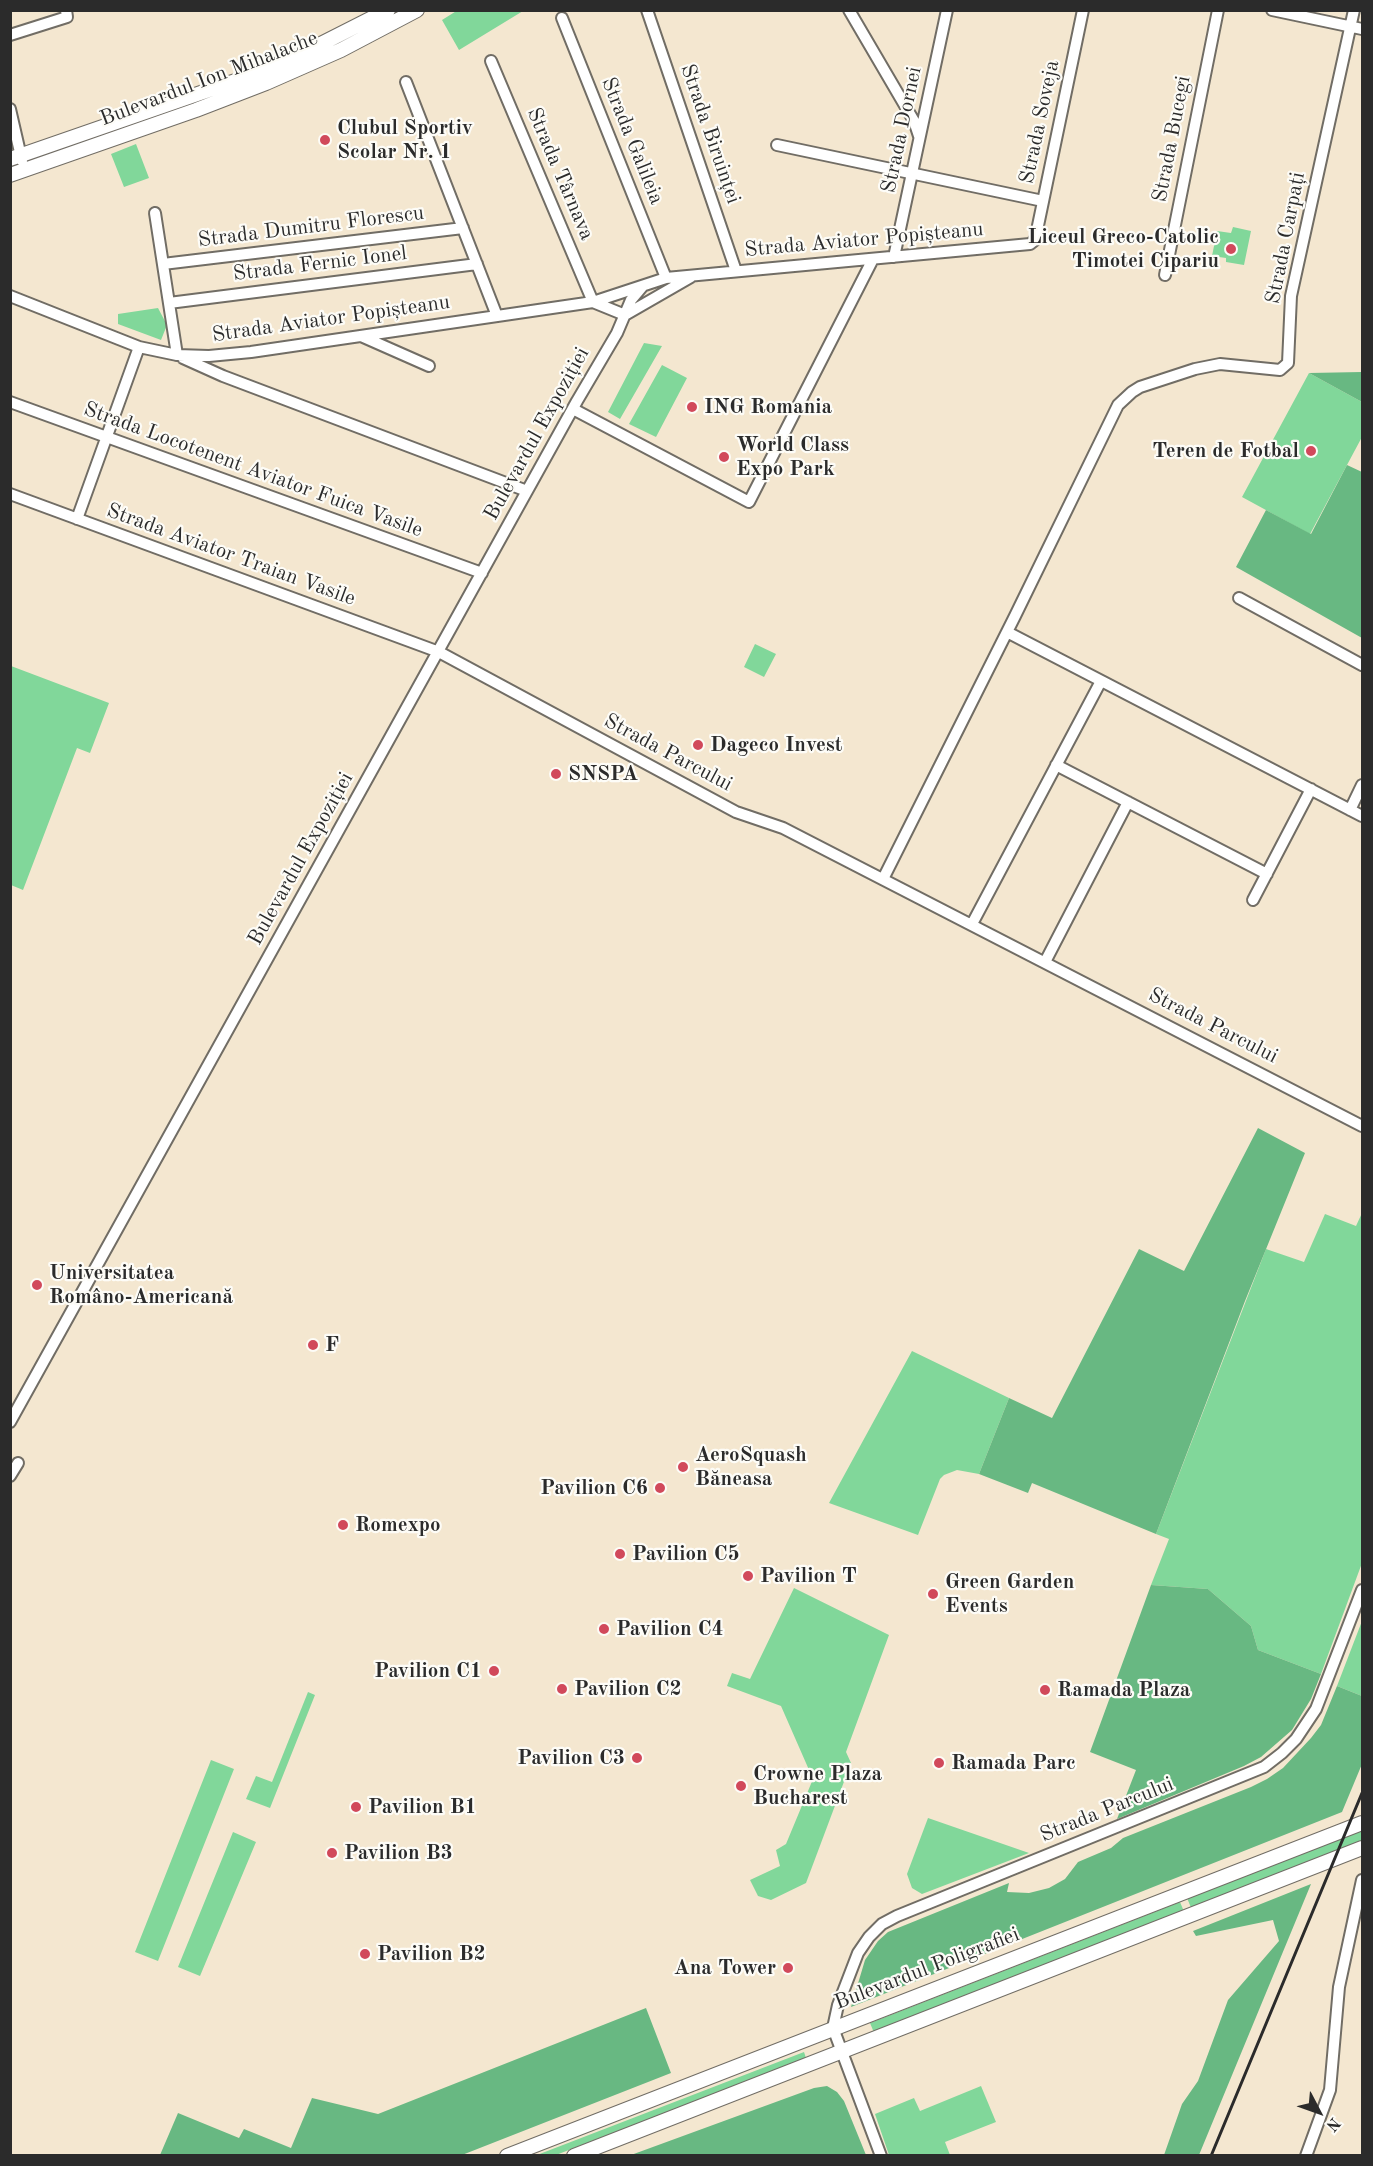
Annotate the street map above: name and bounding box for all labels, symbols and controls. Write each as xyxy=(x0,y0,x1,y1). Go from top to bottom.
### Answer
street label: Bulevardul Ion Mihalache xyxy=(96,26,322,132)
street label: Strada Soveja xyxy=(1015,58,1065,186)
street label: Strada Biruinței xyxy=(674,61,746,207)
street label: Strada Dornei xyxy=(876,64,928,196)
street label: Strada Galileia xyxy=(595,74,669,208)
street label: Strada Bucegi xyxy=(1147,74,1197,204)
street label: Strada Târnava xyxy=(521,104,599,244)
place label: Clubul Sportiv Scolar Nr. 1 xyxy=(337,115,473,165)
marker: Clubul Sportiv Scolar Nr. 1 xyxy=(318,133,332,147)
street label: Strada Carpați xyxy=(1261,170,1311,306)
street label: Strada Dumitru Florescu xyxy=(197,201,425,253)
street label: Strada Aviator Popișteanu xyxy=(743,217,985,263)
place label: Liceul Greco-Catolic Timotei Cipariu xyxy=(1027,224,1219,274)
street label: Strada Fernic Ionel xyxy=(232,241,408,287)
marker: Liceul Greco-Catolic Timotei Cipariu xyxy=(1224,242,1238,256)
street label: Strada Aviator Popișteanu xyxy=(210,290,452,348)
street label: Bulevardul Expoziției xyxy=(479,343,595,525)
place label: ING Romania xyxy=(704,394,832,420)
street label: Strada Locotenent Aviator Fuica Vasile xyxy=(80,397,426,543)
marker: ING Romania xyxy=(685,400,699,414)
place label: World Class Expo Park xyxy=(736,432,849,482)
place label: Teren de Fotbal xyxy=(1152,438,1299,464)
marker: Teren de Fotbal xyxy=(1304,444,1318,458)
marker: World Class Expo Park xyxy=(717,450,731,464)
street label: Strada Aviator Traian Vasile xyxy=(103,498,359,612)
street label: Strada Parcului xyxy=(599,709,737,797)
place label: Dageco Invest xyxy=(710,732,842,758)
marker: Dageco Invest xyxy=(691,738,705,752)
place label: SNSPA xyxy=(568,761,638,787)
marker: SNSPA xyxy=(549,767,563,781)
street label: Bulevardul Expoziției xyxy=(243,768,359,950)
street label: Strada Parcului xyxy=(1144,983,1282,1069)
place label: Universitatea Româno-Americană xyxy=(49,1260,233,1310)
marker: Universitatea Româno-Americană xyxy=(30,1278,44,1292)
place label: F xyxy=(325,1332,339,1358)
marker: F xyxy=(306,1338,320,1352)
place label: AeroSquash Băneasa xyxy=(695,1442,807,1492)
marker: AeroSquash Băneasa xyxy=(676,1460,690,1474)
place label: Pavilion C6 xyxy=(540,1475,648,1501)
marker: Pavilion C6 xyxy=(653,1481,667,1495)
place label: Romexpo xyxy=(355,1512,441,1538)
marker: Romexpo xyxy=(336,1518,350,1532)
place label: Pavilion C5 xyxy=(632,1541,740,1567)
marker: Pavilion C5 xyxy=(613,1547,627,1561)
place label: Pavilion T xyxy=(760,1563,857,1589)
marker: Pavilion T xyxy=(741,1569,755,1583)
place label: Green Garden Events xyxy=(945,1569,1074,1619)
marker: Green Garden Events xyxy=(926,1587,940,1601)
place label: Pavilion C4 xyxy=(616,1616,724,1642)
marker: Pavilion C4 xyxy=(597,1622,611,1636)
place label: Pavilion C1 xyxy=(374,1658,482,1684)
marker: Pavilion C1 xyxy=(487,1664,501,1678)
place label: Pavilion C2 xyxy=(574,1676,682,1702)
place label: Ramada Plaza xyxy=(1057,1677,1191,1703)
marker: Pavilion C2 xyxy=(555,1682,569,1696)
marker: Ramada Plaza xyxy=(1038,1683,1052,1697)
place label: Pavilion C3 xyxy=(517,1745,625,1771)
place label: Ramada Parc xyxy=(951,1750,1076,1776)
marker: Pavilion C3 xyxy=(630,1751,644,1765)
marker: Ramada Parc xyxy=(932,1756,946,1770)
place label: Crowne Plaza Bucharest xyxy=(753,1761,882,1811)
street label: Strada Parcului xyxy=(1037,1772,1177,1848)
marker: Crowne Plaza Bucharest xyxy=(734,1779,748,1793)
place label: Pavilion B1 xyxy=(368,1794,477,1820)
marker: Pavilion B1 xyxy=(349,1800,363,1814)
place label: Pavilion B3 xyxy=(344,1840,453,1866)
marker: Pavilion B3 xyxy=(325,1846,339,1860)
street label: Bulevardul Poligrafiei xyxy=(831,1922,1023,2016)
place label: Pavilion B2 xyxy=(377,1941,486,1967)
marker: Pavilion B2 xyxy=(358,1947,372,1961)
place label: Ana Tower xyxy=(674,1955,776,1981)
marker: Ana Tower xyxy=(781,1961,795,1975)
north arrow xyxy=(1289,2082,1349,2142)
text: N xyxy=(1323,2114,1343,2134)

